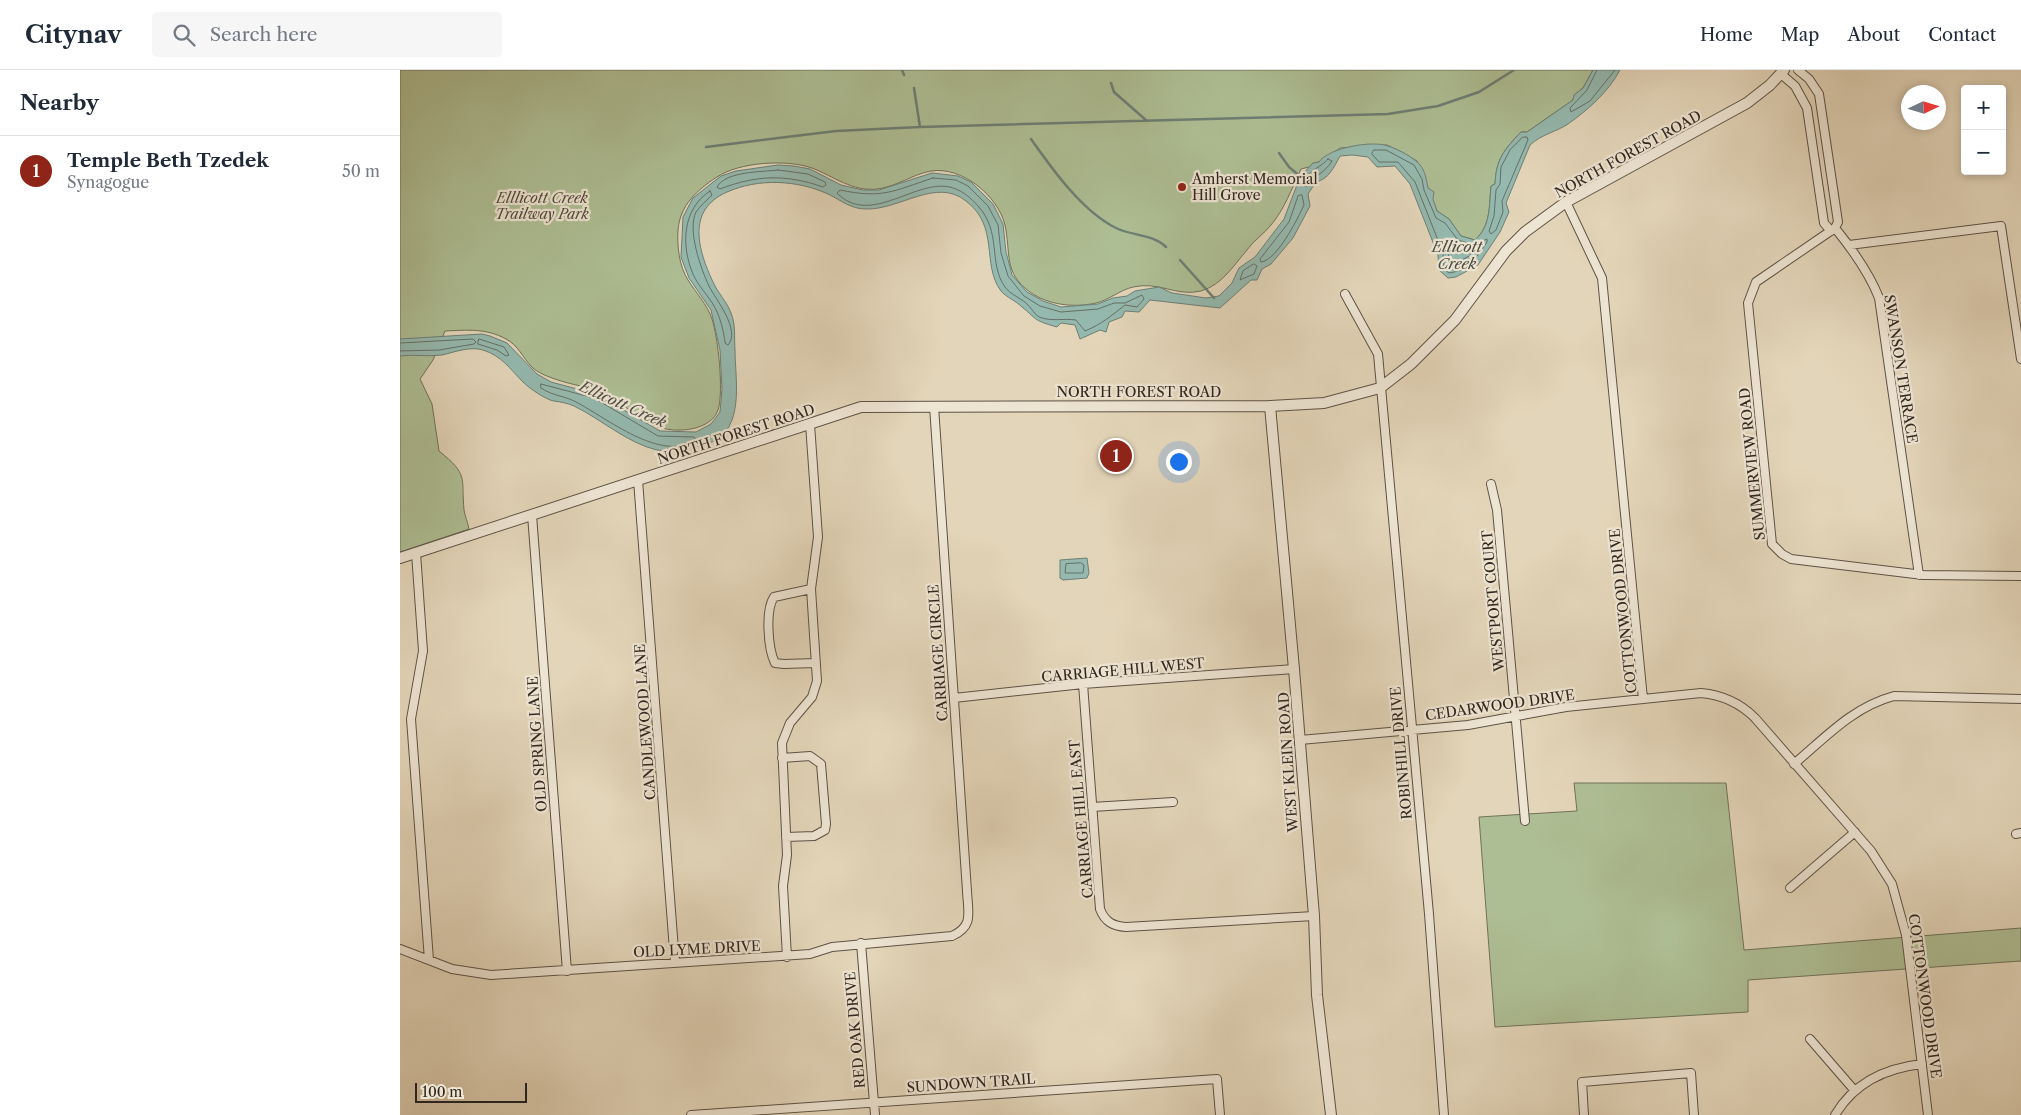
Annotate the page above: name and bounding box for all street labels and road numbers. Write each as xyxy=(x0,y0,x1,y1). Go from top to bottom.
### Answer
street label: NORTH FOREST ROAD xyxy=(1552,106,1704,202)
street label: SWANSON TERRACE xyxy=(1880,293,1922,445)
street label: NORTH FOREST ROAD xyxy=(1057,383,1221,401)
street label: SUMMERVIEW ROAD xyxy=(1735,387,1769,541)
street label: NORTH FOREST ROAD xyxy=(655,400,817,468)
street label: COTTONWOOD DRIVE xyxy=(1605,528,1641,694)
street label: WESTPORT COURT xyxy=(1478,529,1508,674)
street label: CARRIAGE CIRCLE xyxy=(924,584,952,722)
street label: CANDLEWOOD LANE xyxy=(631,643,659,801)
street label: CARRIAGE HILL WEST xyxy=(1041,654,1206,686)
street label: OLD SPRING LANE xyxy=(523,676,551,812)
street label: ROBINHILL DRIVE xyxy=(1386,686,1416,820)
street label: CEDARWOOD DRIVE xyxy=(1424,686,1576,724)
street label: WEST KLEIN ROAD xyxy=(1274,691,1302,834)
street label: CARRIAGE HILL EAST xyxy=(1065,738,1097,899)
street label: COTTONWOOD DRIVE xyxy=(1905,913,1945,1079)
street label: OLD LYME DRIVE xyxy=(633,937,761,961)
street label: RED OAK DRIVE xyxy=(841,971,869,1089)
street label: SUNDOWN TRAIL xyxy=(906,1070,1036,1096)

